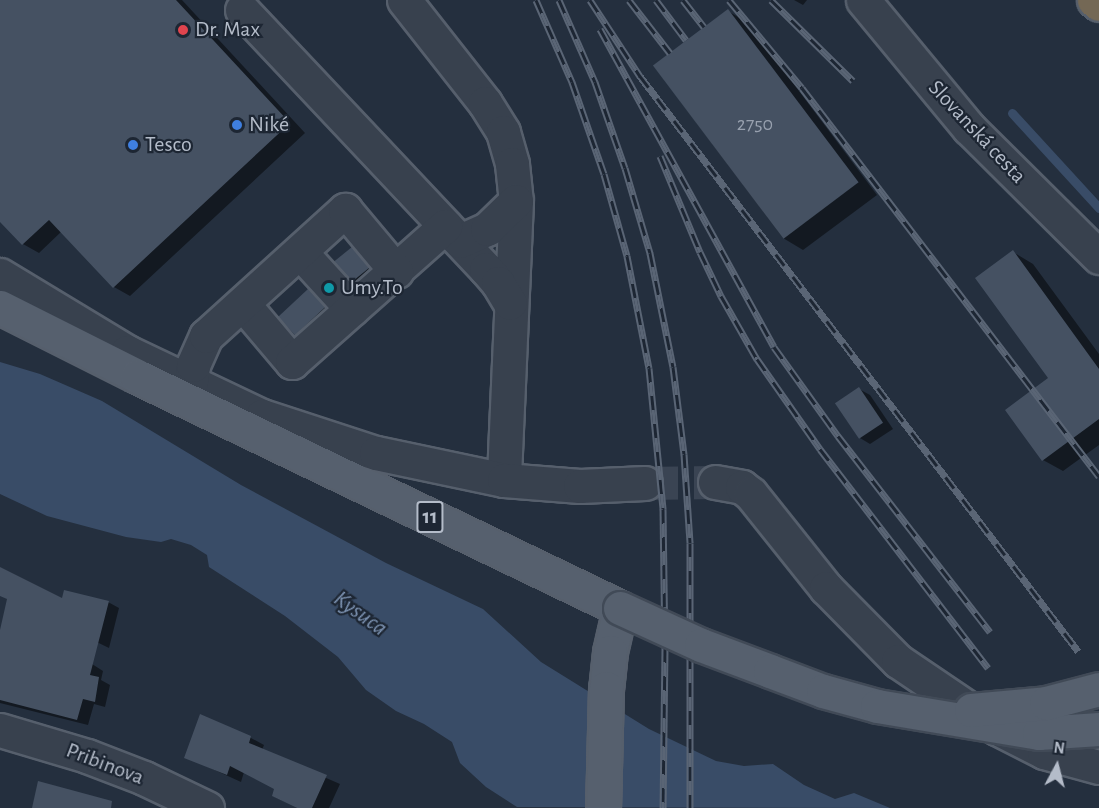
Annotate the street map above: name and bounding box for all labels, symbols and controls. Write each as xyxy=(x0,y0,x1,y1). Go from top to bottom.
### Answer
place label: Dr. Max xyxy=(195,17,260,43)
marker: Dr. Max xyxy=(176,23,190,37)
street label: Slovanská cesta xyxy=(922,75,1032,189)
place label: Niké xyxy=(249,112,289,138)
house number: 2750 xyxy=(737,112,773,136)
marker: Niké xyxy=(230,118,244,132)
place label: Tesco xyxy=(145,132,192,158)
marker: Tesco xyxy=(126,138,140,152)
place label: Umy.To xyxy=(341,275,403,301)
marker: Umy.To xyxy=(322,281,336,295)
road number: 11 xyxy=(415,499,445,535)
water label: Kysuca xyxy=(328,585,392,643)
north arrow xyxy=(1027,736,1087,796)
street label: Pribinova xyxy=(62,737,148,791)
text: N xyxy=(1053,740,1066,757)

